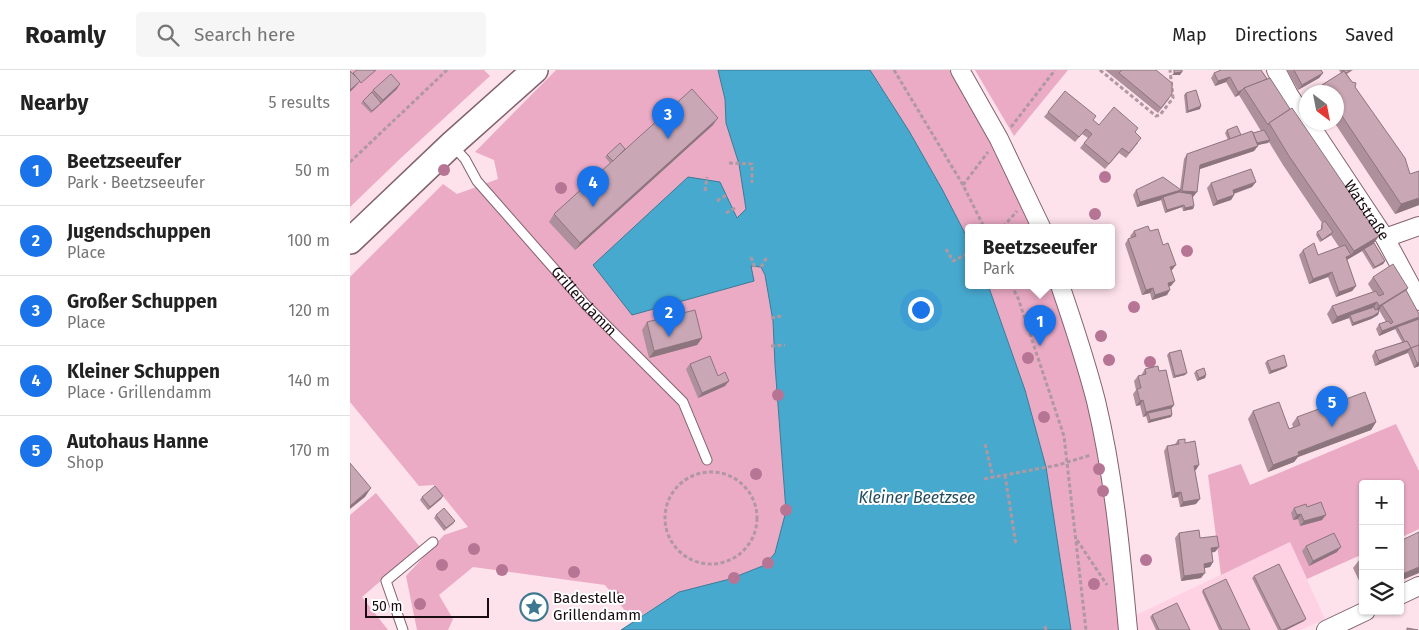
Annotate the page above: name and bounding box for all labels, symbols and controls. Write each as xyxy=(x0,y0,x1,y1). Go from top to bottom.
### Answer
search box xyxy=(136,12,486,57)
text: Roamly xyxy=(25,21,106,49)
icon: search xyxy=(154,21,182,49)
text: Search here xyxy=(194,23,295,46)
text: Map xyxy=(1172,24,1207,46)
text: Directions xyxy=(1235,24,1317,46)
text: Saved xyxy=(1345,24,1394,46)
north arrow xyxy=(1299,85,1344,130)
text: Nearby xyxy=(20,90,88,116)
text: 5 results xyxy=(269,93,330,112)
pin: 3 xyxy=(652,98,684,139)
text: Beetzseeufer xyxy=(67,150,181,173)
text: 1 xyxy=(32,161,40,180)
text: 50 m xyxy=(295,161,330,180)
pin: 4 xyxy=(577,166,609,207)
text: Park · Beetzseeufer xyxy=(67,173,205,192)
street label: Watstraße xyxy=(1340,177,1393,244)
text: Jugendschuppen xyxy=(67,220,211,243)
popup xyxy=(965,224,1115,289)
text: 2 xyxy=(32,231,40,250)
text: 100 m xyxy=(287,231,330,250)
text: Beetzseeufer xyxy=(983,236,1097,259)
text: Place xyxy=(67,243,106,262)
text: Park xyxy=(983,259,1014,278)
street label: Grillendamm xyxy=(547,263,620,339)
text: Großer Schuppen xyxy=(67,290,217,313)
pin: 2 xyxy=(653,296,685,337)
your location xyxy=(908,297,934,323)
text: 3 xyxy=(32,301,40,320)
text: 120 m xyxy=(288,301,330,320)
pin: 1 xyxy=(1024,305,1056,346)
text: Place xyxy=(67,313,106,332)
text: Kleiner Schuppen xyxy=(67,360,220,383)
text: 4 xyxy=(31,371,41,390)
text: 140 m xyxy=(288,371,330,390)
text: Place · Grillendamm xyxy=(67,383,212,402)
pin: 5 xyxy=(1316,386,1348,427)
text: Autohaus Hanne xyxy=(67,430,209,453)
text: 5 xyxy=(32,441,40,460)
text: 170 m xyxy=(289,441,330,460)
text: Shop xyxy=(67,453,104,472)
map controls xyxy=(1359,480,1404,615)
button: + xyxy=(1359,480,1404,525)
water label: Kleiner Beetzsee xyxy=(859,488,975,507)
button: − xyxy=(1359,525,1404,570)
button: layers xyxy=(1359,570,1404,615)
place label: Badestelle Grillendamm xyxy=(553,589,641,624)
place icon: Badestelle Grillendamm xyxy=(519,592,549,622)
scale bar xyxy=(365,595,489,618)
text: 50 m xyxy=(372,598,403,615)

